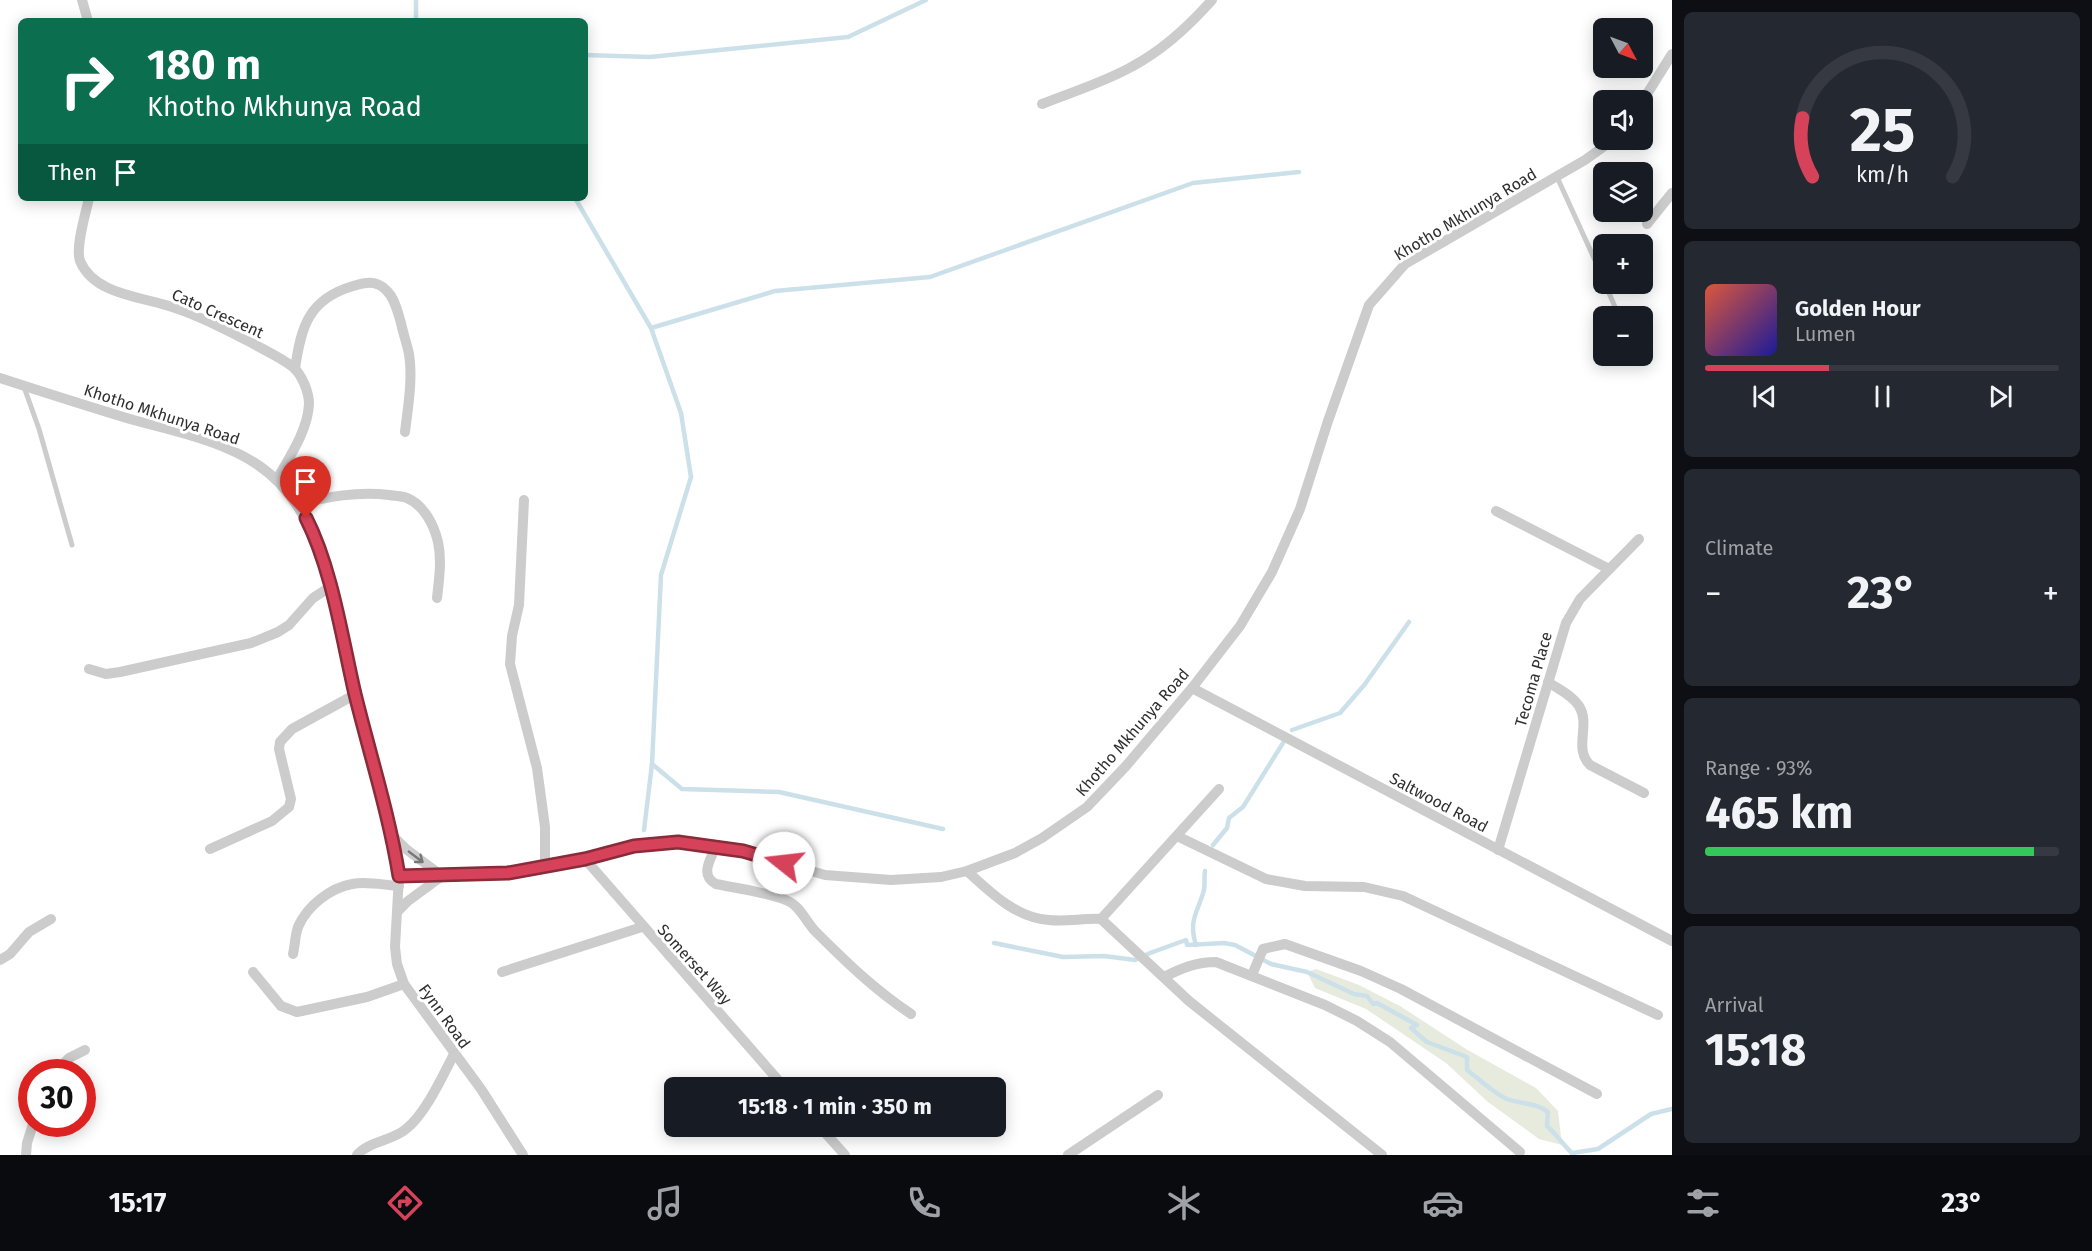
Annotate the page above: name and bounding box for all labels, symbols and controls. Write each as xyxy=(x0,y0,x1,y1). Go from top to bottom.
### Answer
north arrow xyxy=(1593,18,1653,78)
map controls xyxy=(1593,18,1653,366)
text: 180 m xyxy=(147,40,261,90)
icon: right xyxy=(48,42,126,120)
button: sound xyxy=(1593,90,1653,150)
text: Khotho Mkhunya Road xyxy=(147,91,422,123)
text: 25 xyxy=(1849,93,1915,168)
icon: arrive xyxy=(109,156,142,189)
text: Then xyxy=(48,159,97,186)
button: layers xyxy=(1593,162,1653,222)
text: km/h xyxy=(1855,163,1909,189)
street label: Khotho Mkhunya Road xyxy=(1391,164,1540,265)
button: + xyxy=(1593,234,1653,294)
street label: Cato Crescent xyxy=(169,285,267,342)
text: Golden Hour xyxy=(1795,295,1921,322)
button: − xyxy=(1593,306,1653,366)
text: Lumen xyxy=(1795,322,1856,346)
street label: Khotho Mkhunya Road xyxy=(81,380,242,449)
icon: previous xyxy=(1748,380,1781,413)
icon: pause xyxy=(1866,380,1899,413)
icon: next xyxy=(1984,380,2017,413)
pin xyxy=(280,456,331,518)
icon: arrive xyxy=(289,465,322,498)
text: Climate xyxy=(1705,536,1773,560)
text: 23° xyxy=(1847,566,1917,620)
text: − xyxy=(1705,574,1722,614)
text: + xyxy=(2043,574,2059,614)
street label: Tecoma Place xyxy=(1511,629,1556,729)
street label: Khotho Mkhunya Road xyxy=(1072,665,1193,800)
text: Range · 93% xyxy=(1705,756,1812,780)
street label: Saltwood Road xyxy=(1386,769,1491,836)
text: 465 km xyxy=(1705,786,1853,840)
position arrow xyxy=(752,831,816,895)
one-way arrow xyxy=(407,851,423,863)
street label: Somerset Way xyxy=(654,920,736,1009)
street label: Fynn Road xyxy=(415,980,474,1052)
text: Arrival xyxy=(1705,993,1764,1017)
text: 15:18 xyxy=(1705,1023,1806,1077)
speed limit sign: 30 xyxy=(18,1059,96,1137)
text: 15:18 · 1 min · 350 m xyxy=(738,1093,932,1120)
icon: directions xyxy=(384,1182,426,1224)
icon: music xyxy=(644,1182,686,1224)
icon: phone xyxy=(903,1182,945,1224)
icon: climate xyxy=(1163,1182,1205,1224)
icon: car xyxy=(1422,1182,1464,1224)
icon: filters xyxy=(1682,1182,1724,1224)
text: 15:17 xyxy=(109,1187,167,1219)
text: 23° xyxy=(1941,1187,1983,1219)

